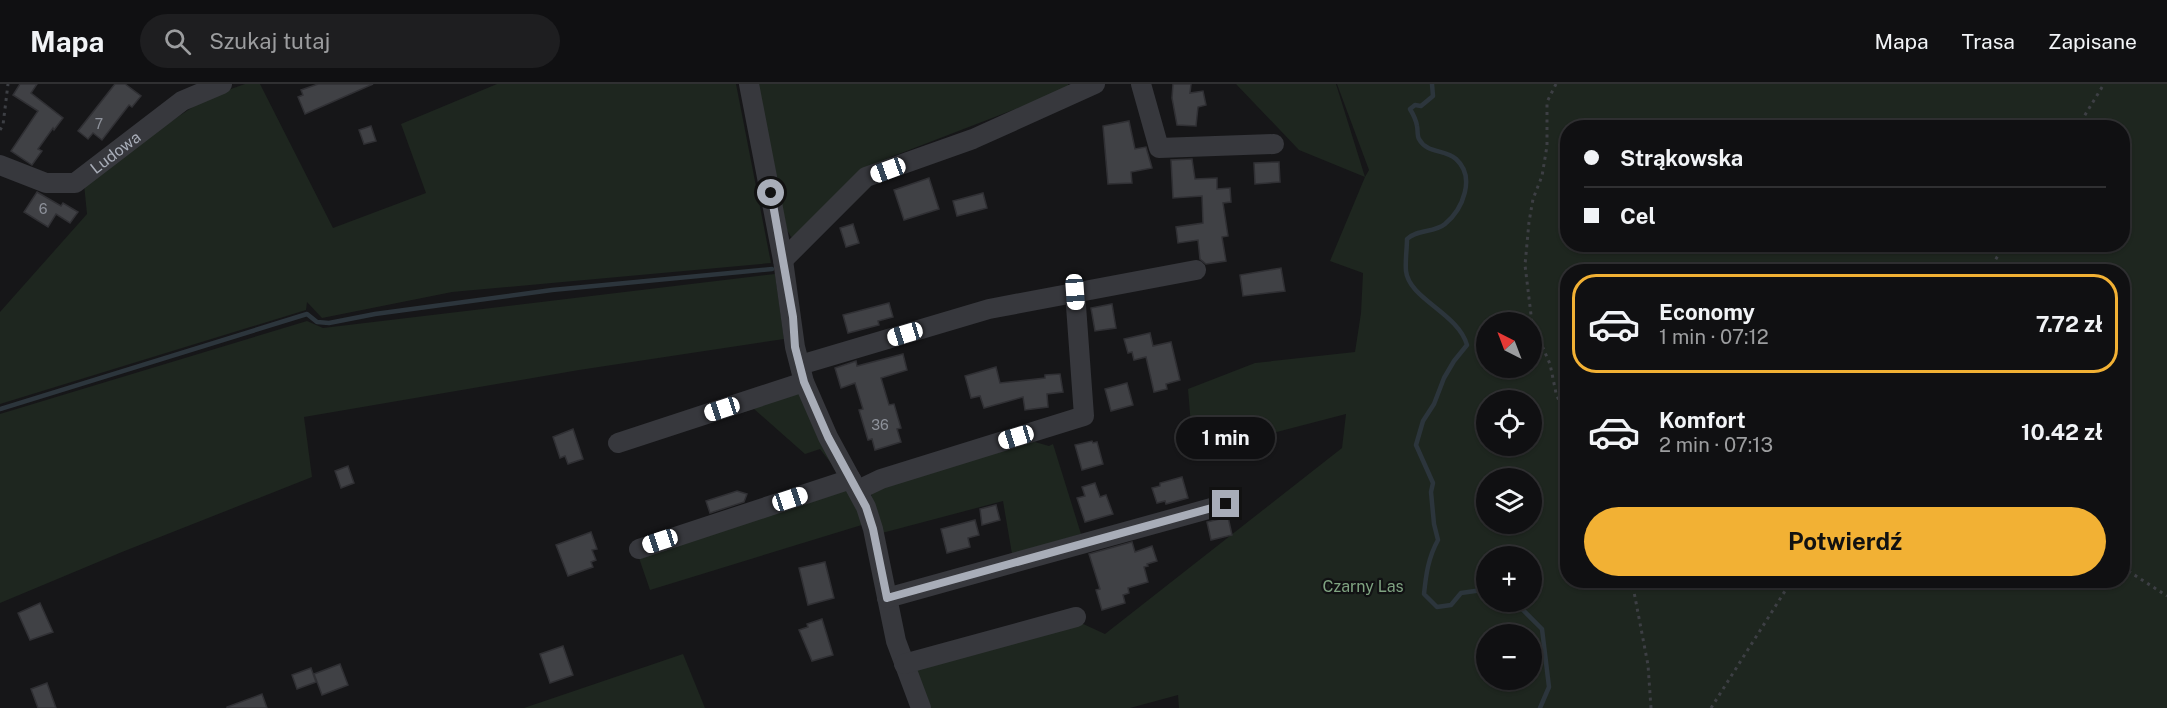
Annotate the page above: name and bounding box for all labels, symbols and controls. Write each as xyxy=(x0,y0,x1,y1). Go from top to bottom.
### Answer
search box xyxy=(140,14,560,68)
text: Mapa xyxy=(30,25,104,58)
icon: search xyxy=(161,25,194,58)
text: Szukaj tutaj xyxy=(209,28,330,54)
text: Mapa xyxy=(1874,29,1929,54)
text: Trasa xyxy=(1962,29,2015,54)
text: Zapisane xyxy=(2048,29,2137,54)
house number: 7 xyxy=(95,116,103,132)
street label: Ludowa xyxy=(87,127,144,178)
text: Strąkowska xyxy=(1620,145,1743,171)
car xyxy=(868,155,908,185)
route start xyxy=(757,179,784,206)
house number: 6 xyxy=(39,201,48,217)
text: Cel xyxy=(1620,203,1656,229)
car xyxy=(1065,273,1085,311)
icon: car xyxy=(1587,297,1641,351)
text: Economy xyxy=(1659,299,1755,325)
text: 7.72 zł xyxy=(2036,311,2103,337)
north arrow xyxy=(1476,312,1542,378)
map controls xyxy=(1476,312,1542,690)
car xyxy=(885,320,925,348)
text: 1 min · 07:12 xyxy=(1659,325,1769,349)
button: locate xyxy=(1476,390,1542,456)
car xyxy=(702,395,742,423)
icon: car xyxy=(1587,405,1641,459)
text: Komfort xyxy=(1659,407,1746,433)
house number: 36 xyxy=(871,417,889,433)
callout: 1 min xyxy=(1176,417,1276,459)
text: 10.42 zł xyxy=(2021,419,2103,445)
car xyxy=(996,423,1036,451)
text: 1 min xyxy=(1201,426,1250,450)
text: 2 min · 07:13 xyxy=(1659,433,1773,457)
button: layers xyxy=(1476,468,1542,534)
car xyxy=(770,485,810,513)
route end xyxy=(1212,490,1239,517)
button: Potwierdź xyxy=(1584,507,2106,576)
car xyxy=(640,527,680,555)
button: + xyxy=(1476,546,1542,612)
park label: Czarny Las xyxy=(1322,577,1404,596)
button: − xyxy=(1476,624,1542,690)

